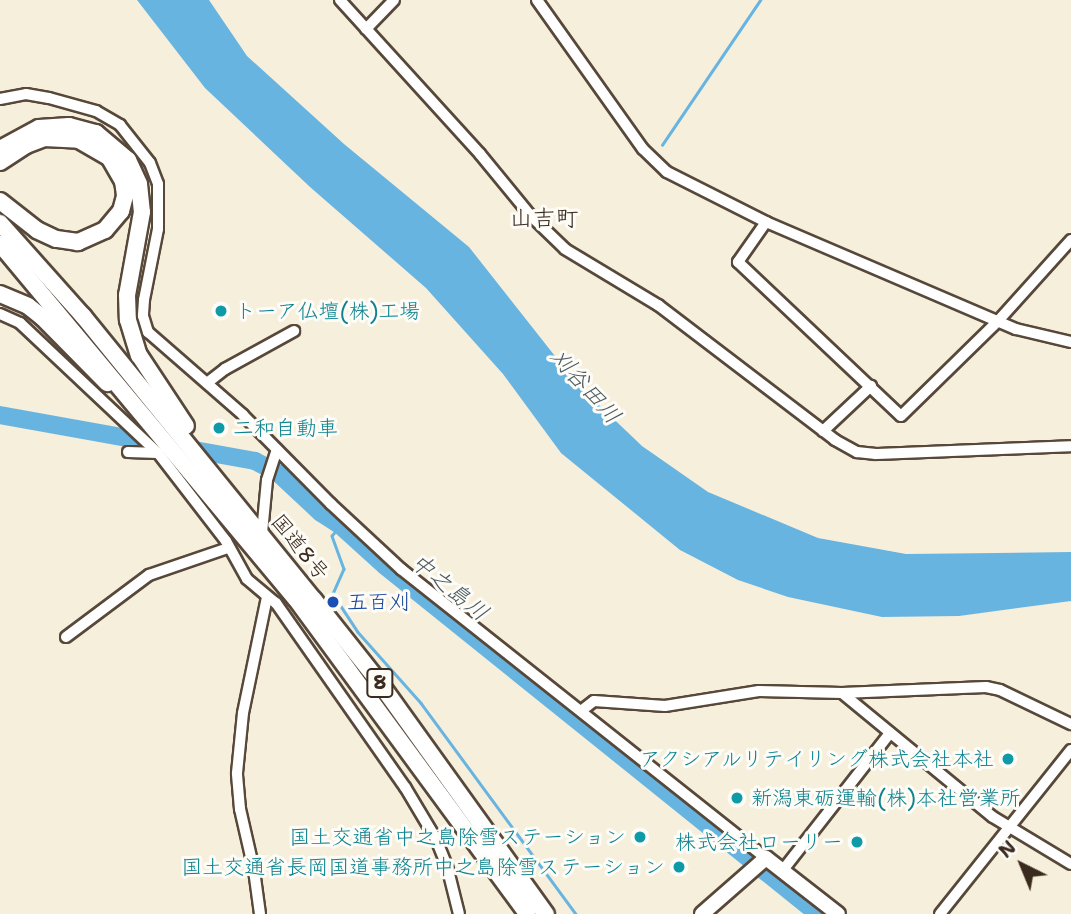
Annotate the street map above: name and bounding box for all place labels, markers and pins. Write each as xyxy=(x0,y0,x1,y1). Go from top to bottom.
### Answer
place label: トーア仏壇(株)工場 xyxy=(235,298,421,324)
marker: トーア仏壇(株)工場 xyxy=(213,303,229,319)
place label: 二和自動車 xyxy=(233,415,338,441)
marker: 二和自動車 xyxy=(211,420,227,436)
place label: 五百刈 xyxy=(347,589,410,615)
marker: 五百刈 xyxy=(325,594,341,610)
place label: アクシアルリテイリング株式会社本社 xyxy=(637,746,994,772)
marker: アクシアルリテイリング株式会社本社 xyxy=(1000,751,1016,767)
place label: 新潟東砺運輸(株)本社営業所 xyxy=(751,785,1021,811)
marker: 新潟東砺運輸(株)本社営業所 xyxy=(729,790,745,806)
place label: 国土交通省中之島除雪ステーション xyxy=(290,824,626,850)
marker: 国土交通省中之島除雪ステーション xyxy=(632,829,648,845)
place label: 株式会社ローリー xyxy=(675,829,843,855)
marker: 株式会社ローリー xyxy=(849,834,865,850)
place label: 国土交通省長岡国道事務所中之島除雪ステーション xyxy=(182,854,665,880)
marker: 国土交通省長岡国道事務所中之島除雪ステーション xyxy=(671,859,687,875)

